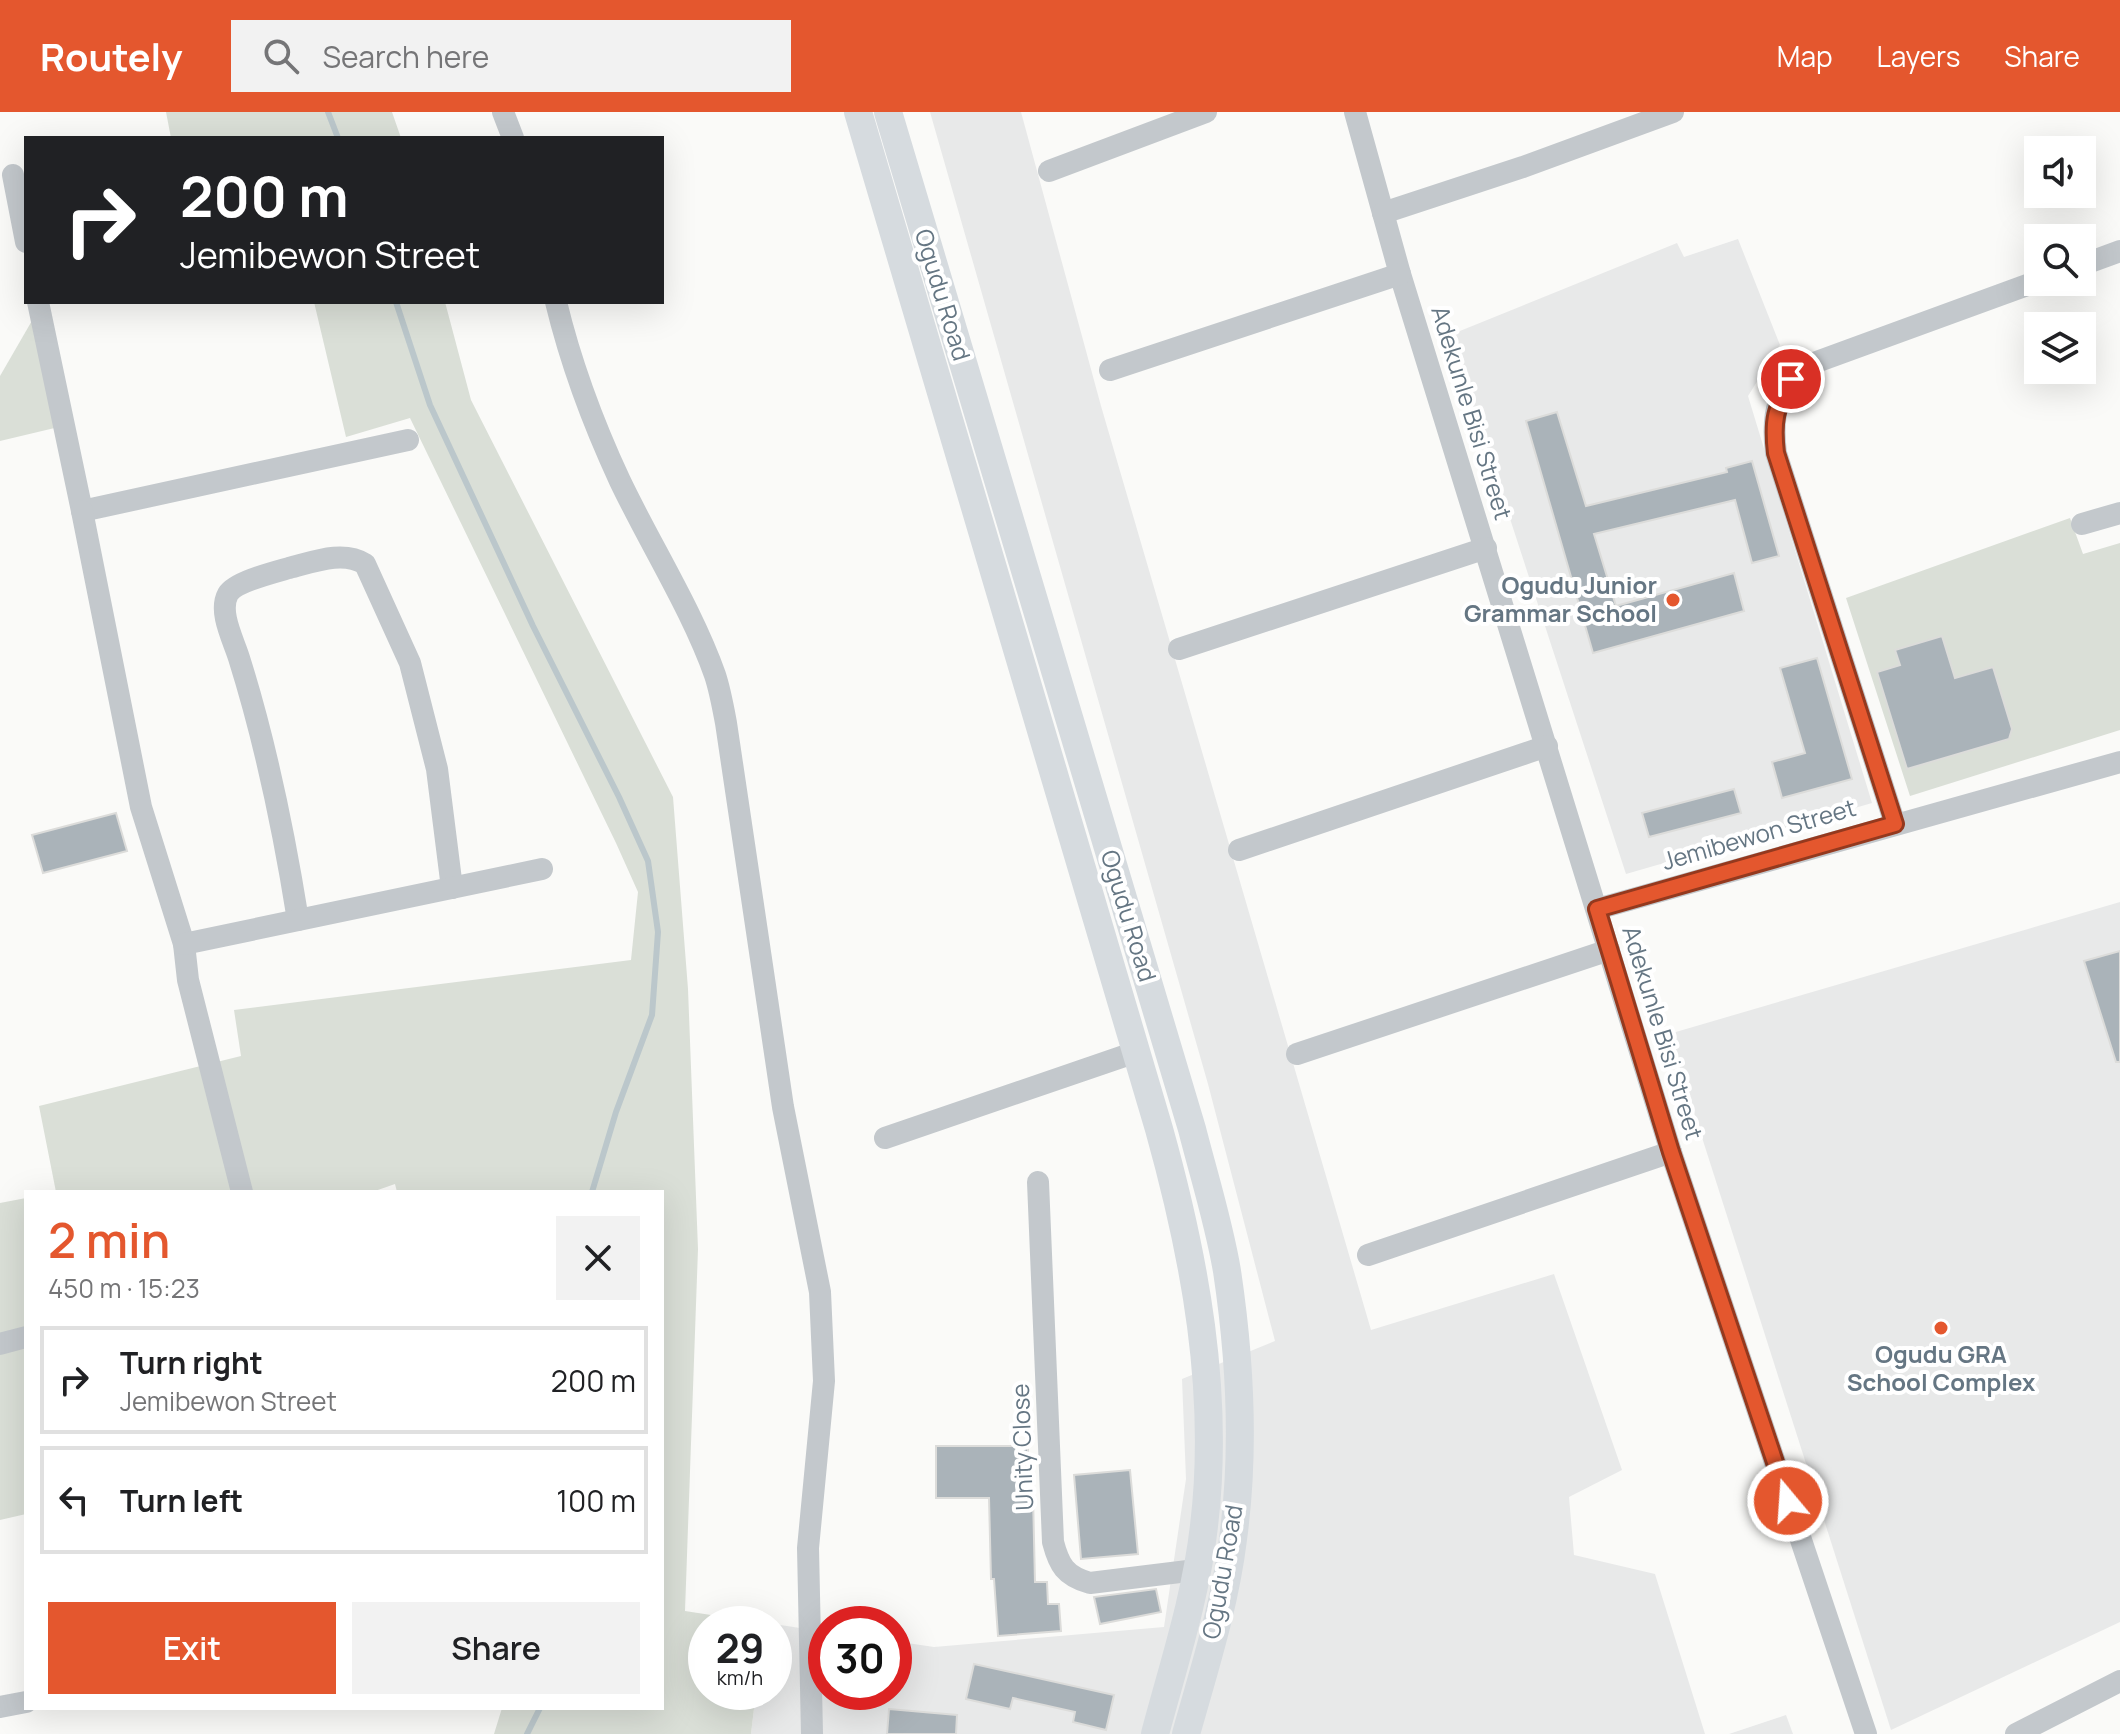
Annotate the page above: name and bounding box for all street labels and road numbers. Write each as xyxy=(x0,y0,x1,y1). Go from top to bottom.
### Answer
street label: Ogudu Road xyxy=(908,225,979,364)
street label: Adekunle Bisi Street xyxy=(1424,302,1521,524)
street label: Jemibewon Street xyxy=(1658,790,1859,877)
street label: Ogudu Road xyxy=(1094,846,1165,985)
street label: Adekunle Bisi Street xyxy=(1615,922,1712,1144)
street label: Unity Close xyxy=(1003,1383,1040,1511)
street label: Ogudu Road xyxy=(1193,1502,1250,1642)

